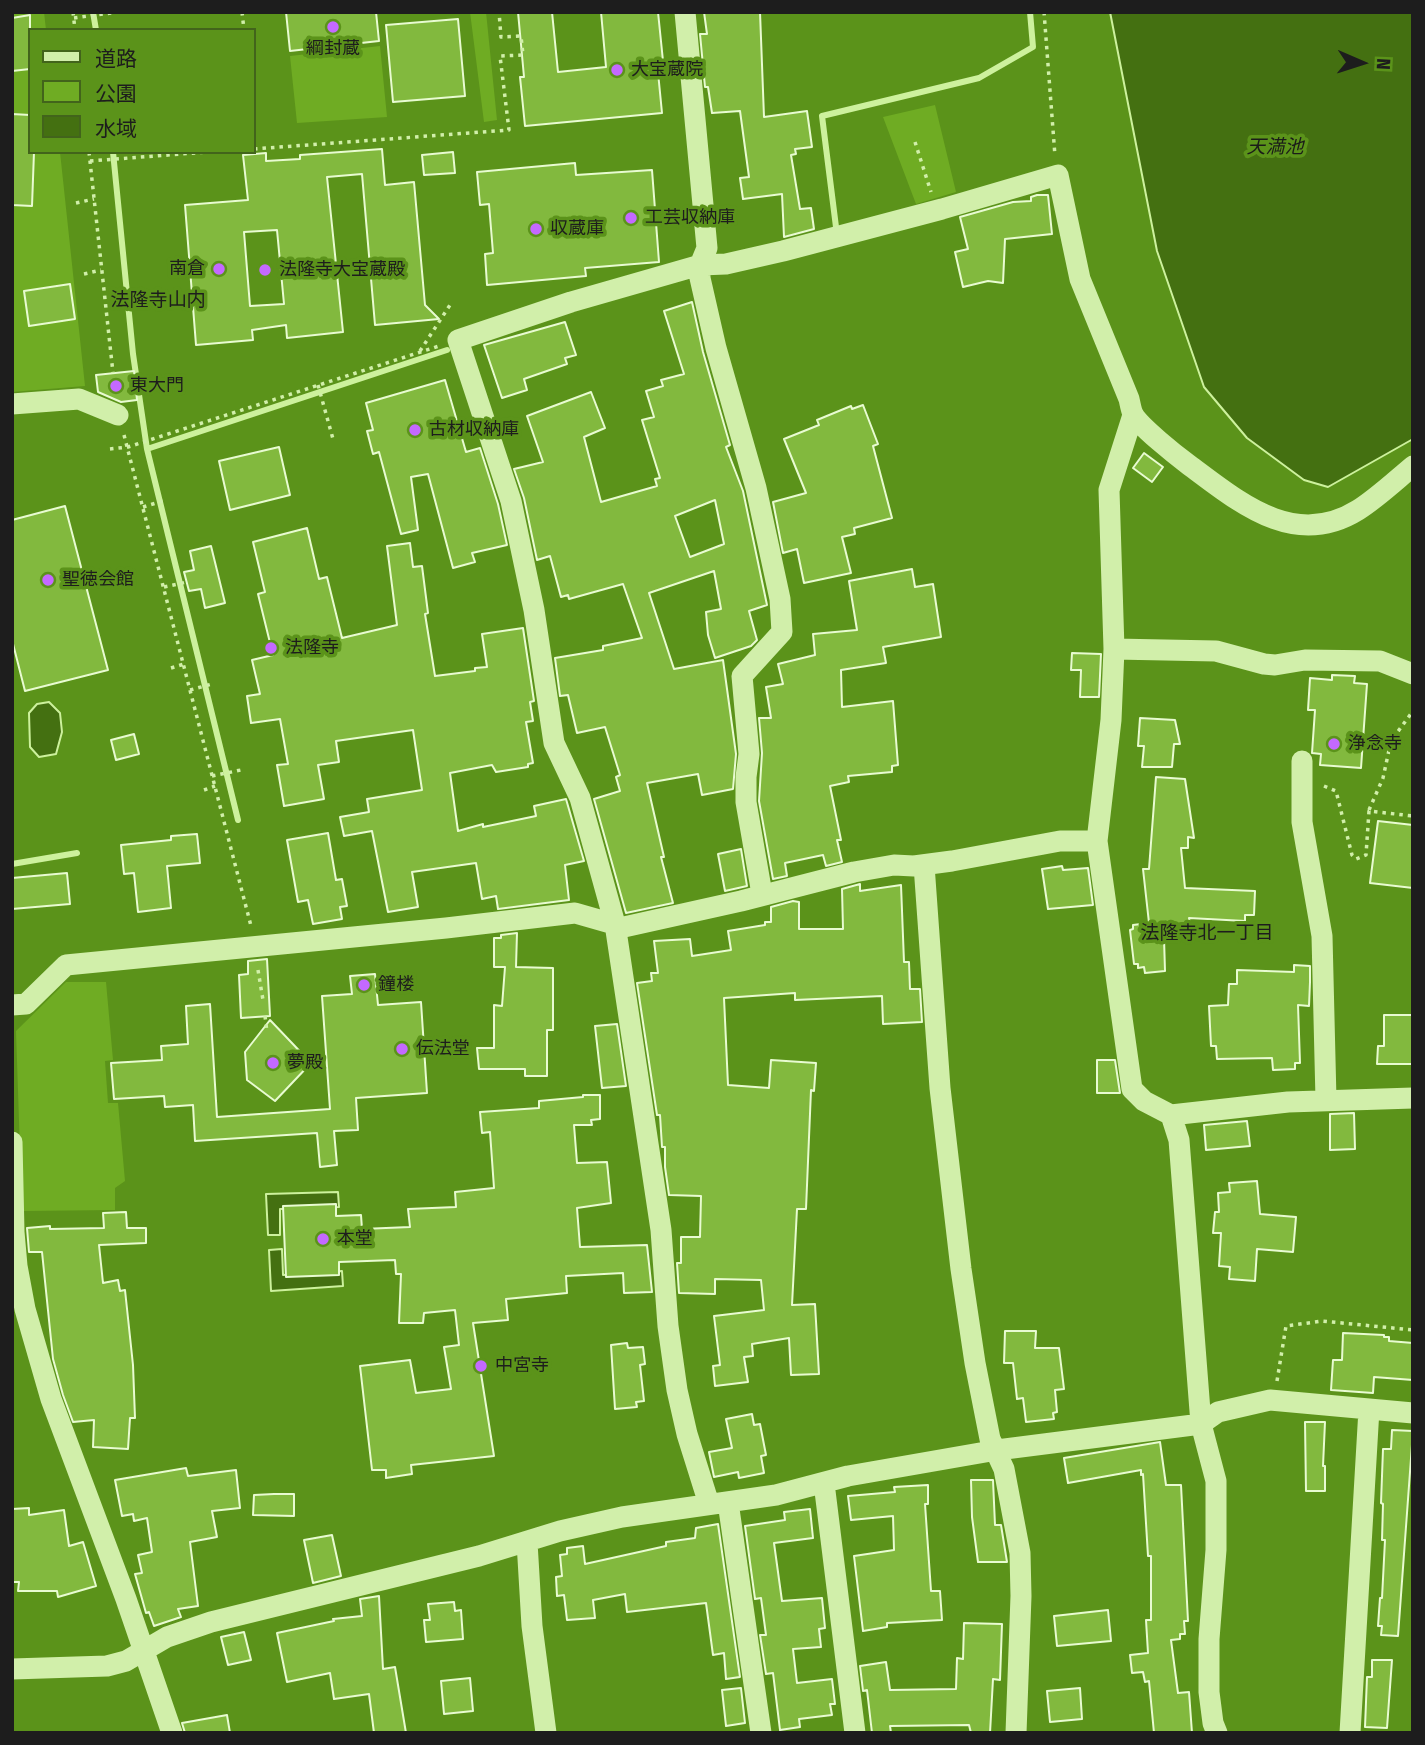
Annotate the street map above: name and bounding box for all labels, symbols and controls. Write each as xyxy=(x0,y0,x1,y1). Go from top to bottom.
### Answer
marker: 綱封蔵 xyxy=(325,19,341,35)
legend xyxy=(28,28,256,154)
north arrow xyxy=(1327,28,1397,98)
place label: 綱封蔵 xyxy=(306,38,360,60)
text: 道路 xyxy=(95,46,137,72)
text: N xyxy=(1372,58,1395,70)
place label: 大宝蔵院 xyxy=(631,59,703,81)
marker: 大宝蔵院 xyxy=(609,62,625,78)
text: 公園 xyxy=(95,81,137,107)
text: 水域 xyxy=(95,116,137,142)
water label: 天満池 xyxy=(1247,137,1303,159)
place label: 工芸収納庫 xyxy=(645,207,735,229)
marker: 工芸収納庫 xyxy=(623,210,639,226)
place label: 収蔵庫 xyxy=(550,218,604,240)
marker: 収蔵庫 xyxy=(528,221,544,237)
place label: 南倉 xyxy=(169,258,205,280)
place label: 法隆寺大宝蔵殿 xyxy=(279,259,405,281)
marker: 南倉 xyxy=(211,261,227,277)
marker: 法隆寺大宝蔵殿 xyxy=(257,262,273,278)
district label: 法隆寺山内 xyxy=(111,290,205,312)
place label: 東大門 xyxy=(130,375,184,397)
marker: 東大門 xyxy=(108,378,124,394)
place label: 古材収納庫 xyxy=(429,419,519,441)
marker: 古材収納庫 xyxy=(407,422,423,438)
place label: 聖徳会館 xyxy=(62,569,134,591)
marker: 聖徳会館 xyxy=(40,572,56,588)
place label: 法隆寺 xyxy=(285,637,339,659)
marker: 法隆寺 xyxy=(263,640,279,656)
place label: 浄念寺 xyxy=(1348,733,1402,755)
marker: 浄念寺 xyxy=(1326,736,1342,752)
district label: 法隆寺北一丁目 xyxy=(1141,923,1273,945)
place label: 鐘楼 xyxy=(378,974,414,996)
marker: 鐘楼 xyxy=(356,977,372,993)
place label: 伝法堂 xyxy=(416,1038,470,1060)
marker: 伝法堂 xyxy=(394,1041,410,1057)
place label: 夢殿 xyxy=(287,1052,323,1074)
marker: 夢殿 xyxy=(265,1055,281,1071)
place label: 本堂 xyxy=(337,1228,373,1250)
marker: 本堂 xyxy=(315,1231,331,1247)
place label: 中宮寺 xyxy=(495,1355,549,1377)
marker: 中宮寺 xyxy=(473,1358,489,1374)

